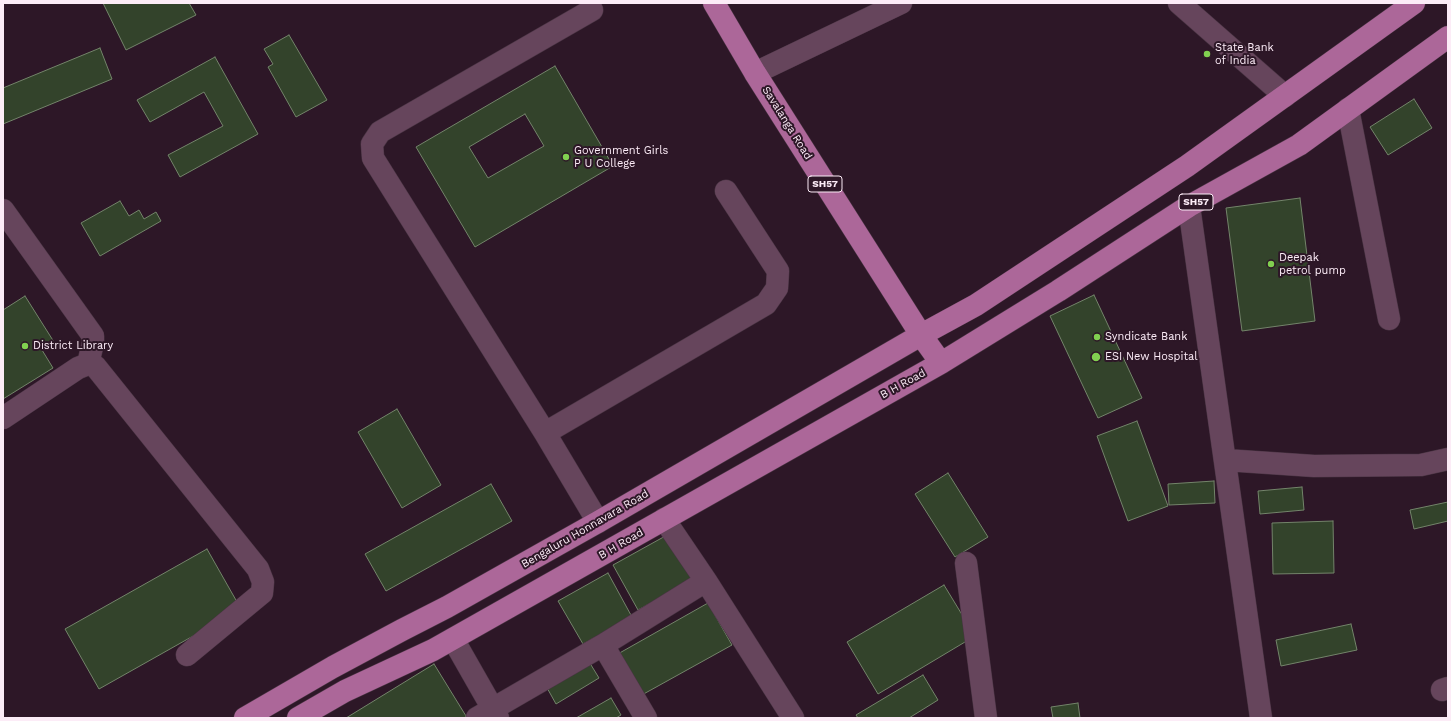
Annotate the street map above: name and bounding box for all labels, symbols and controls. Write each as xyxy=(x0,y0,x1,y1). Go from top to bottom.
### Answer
place label: State Bank of India xyxy=(1215,41,1274,67)
marker: State Bank of India xyxy=(1202,49,1212,59)
street label: Savalanga Road xyxy=(759,84,815,162)
place label: Government Girls P U College xyxy=(574,144,668,170)
marker: Government Girls P U College xyxy=(561,152,571,162)
road number: SH57 xyxy=(808,176,842,192)
road number: SH57 xyxy=(1179,194,1213,210)
place label: Deepak petrol pump xyxy=(1279,251,1346,277)
marker: Deepak petrol pump xyxy=(1266,259,1276,269)
place label: Syndicate Bank xyxy=(1105,330,1187,344)
marker: Syndicate Bank xyxy=(1092,332,1102,342)
place label: District Library xyxy=(33,339,113,353)
marker: District Library xyxy=(20,341,30,351)
place label: ESI New Hospital xyxy=(1105,350,1198,364)
marker: ESI New Hospital xyxy=(1090,351,1102,363)
street label: B H Road xyxy=(878,366,928,402)
street label: Bengaluru Honnavara Road xyxy=(519,487,651,571)
street label: B H Road xyxy=(596,526,646,562)

